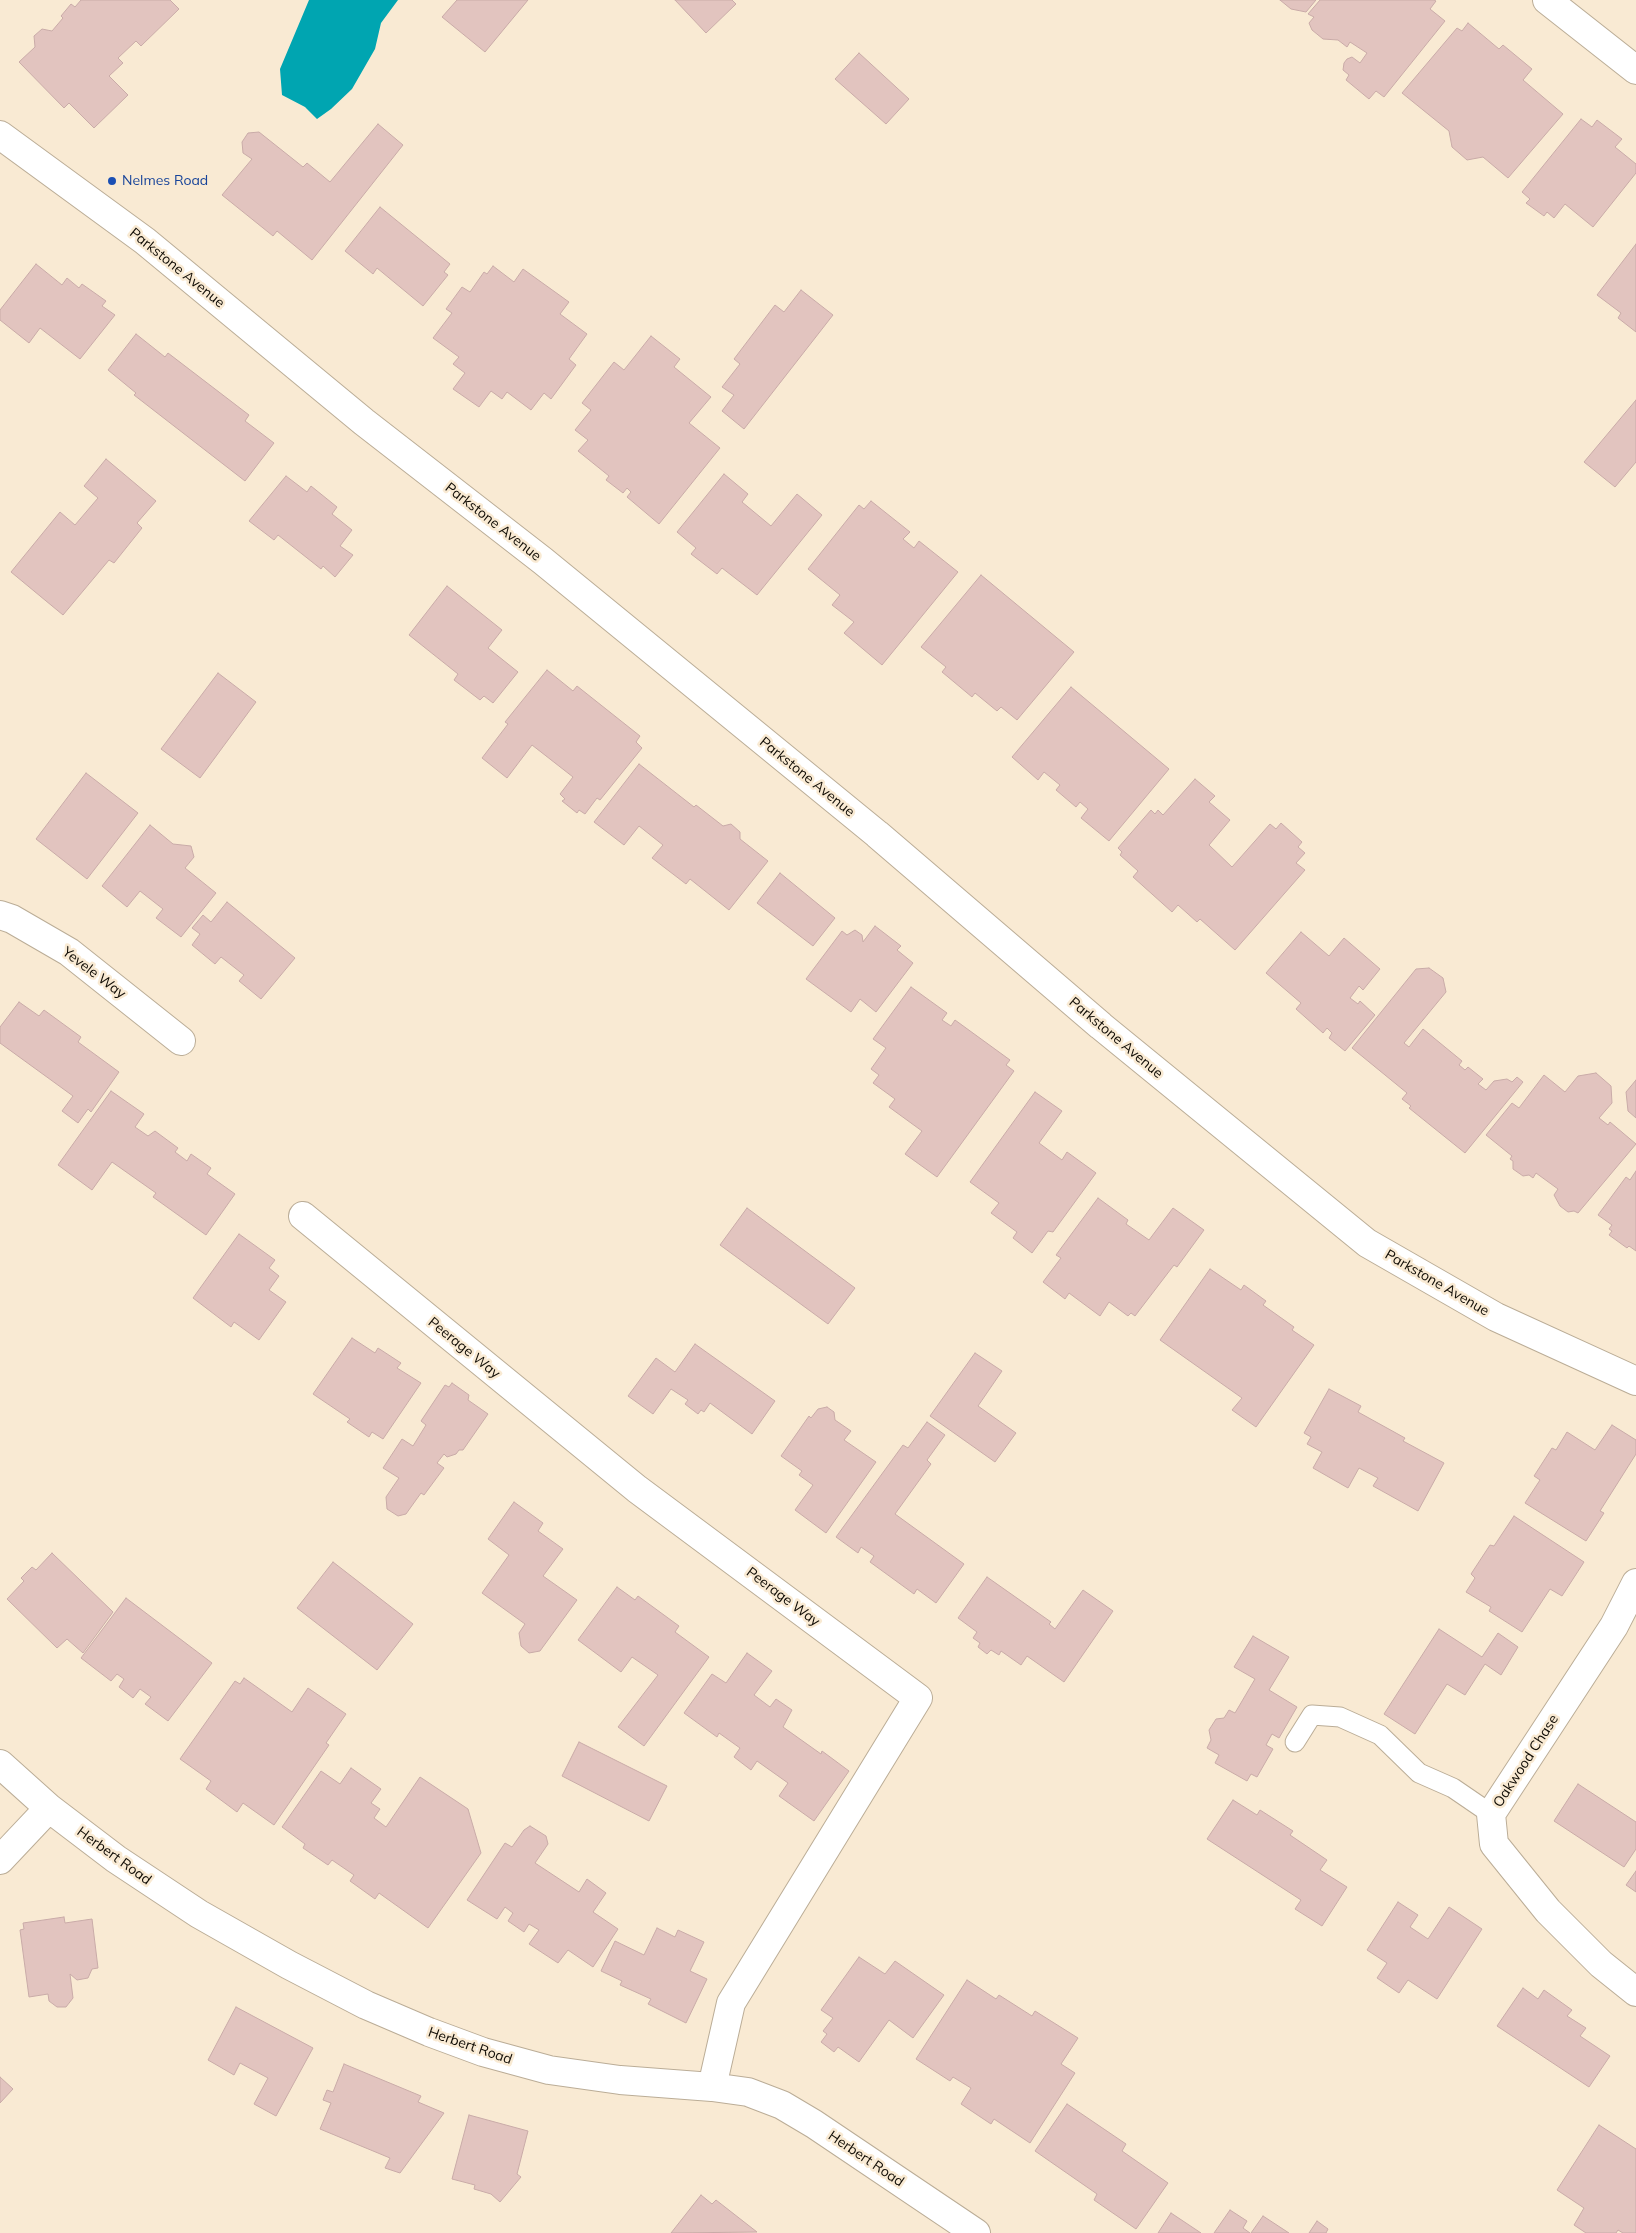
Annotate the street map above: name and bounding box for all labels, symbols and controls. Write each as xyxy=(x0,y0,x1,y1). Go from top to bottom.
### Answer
place label: Nelmes Road xyxy=(122,173,208,189)
marker: Nelmes Road xyxy=(106,175,118,187)
street label: Parkstone Avenue xyxy=(126,225,228,311)
street label: Parkstone Avenue xyxy=(442,479,544,565)
street label: Parkstone Avenue xyxy=(756,734,858,820)
street label: Yevele Way xyxy=(59,944,129,1002)
street label: Parkstone Avenue xyxy=(1066,994,1166,1082)
street label: Parkstone Avenue xyxy=(1382,1246,1492,1320)
street label: Peerage Way xyxy=(425,1314,503,1382)
street label: Peerage Way xyxy=(743,1564,823,1630)
street label: Oakwood Chase xyxy=(1490,1712,1562,1810)
street label: Herbert Road xyxy=(74,1823,154,1889)
street label: Herbert Road xyxy=(426,2024,514,2068)
street label: Herbert Road xyxy=(825,2127,907,2191)

